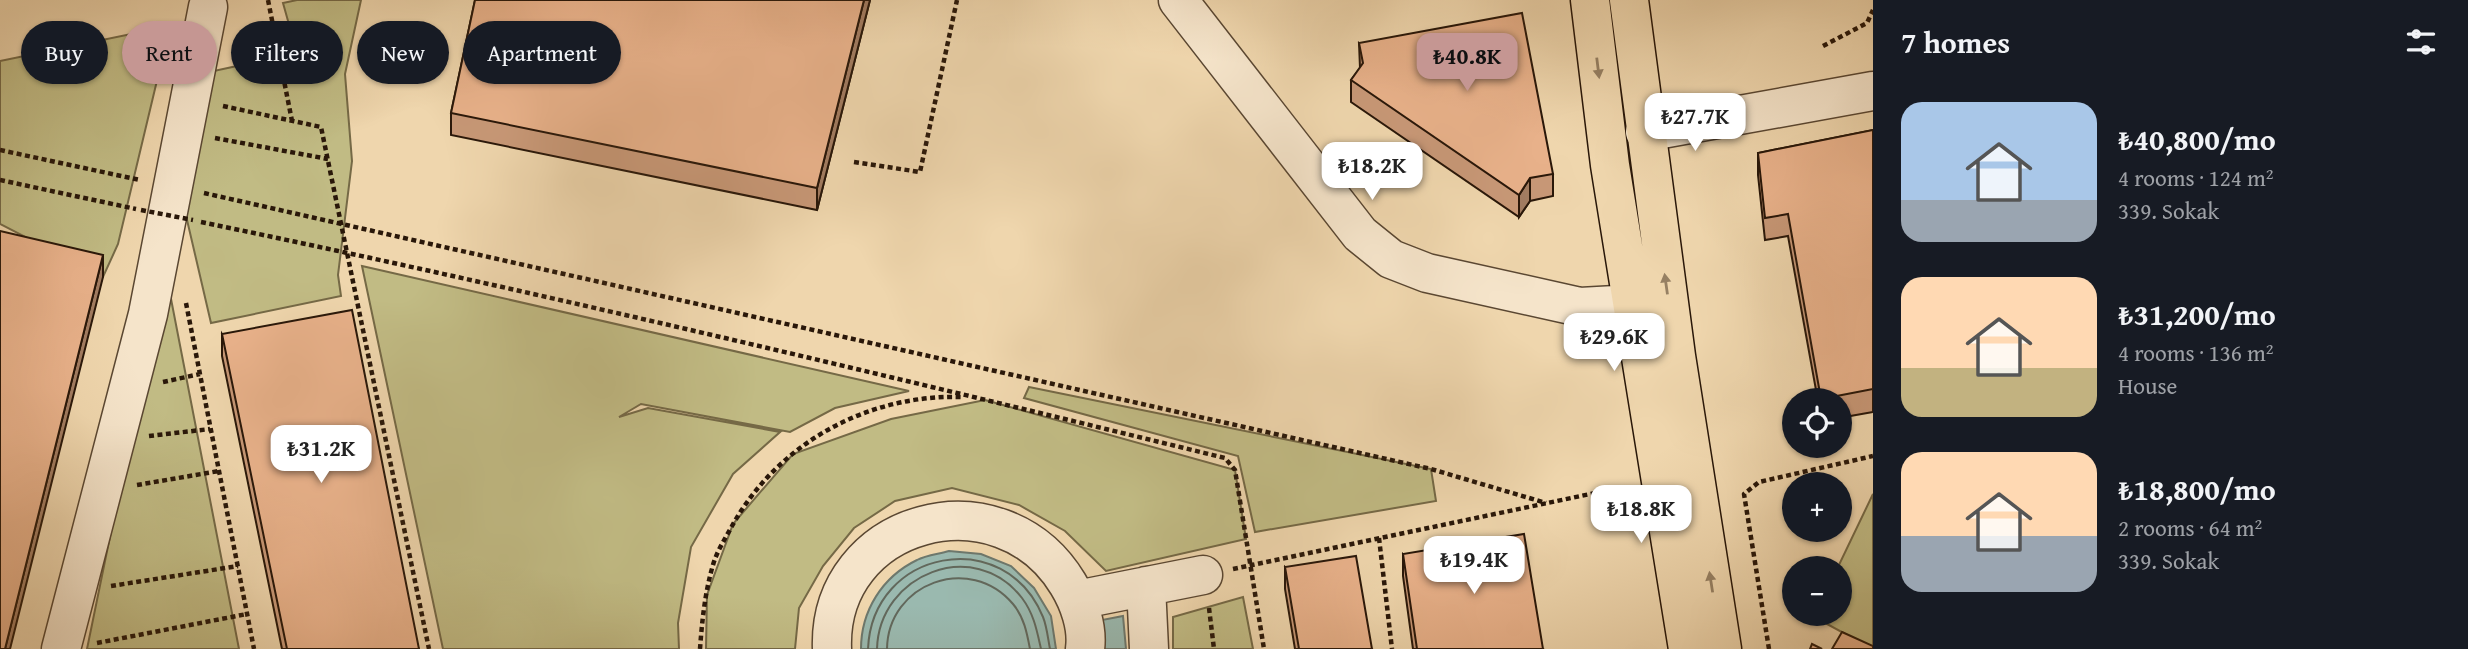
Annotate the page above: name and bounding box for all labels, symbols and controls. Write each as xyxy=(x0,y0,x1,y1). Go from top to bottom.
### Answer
text: 7 homes xyxy=(1901,20,2010,64)
chip: Buy xyxy=(21,21,108,84)
chip: Rent xyxy=(122,21,217,84)
chip: Filters xyxy=(231,21,343,84)
chip: New xyxy=(357,21,449,84)
chip: Apartment xyxy=(463,21,621,84)
icon: filters xyxy=(2402,23,2440,61)
pin: ₺40.8K xyxy=(1410,34,1524,93)
text: ₺40.8K xyxy=(1433,39,1501,72)
one-way arrow xyxy=(1593,57,1604,79)
pin: ₺27.7K xyxy=(1638,94,1752,153)
text: ₺27.7K xyxy=(1661,99,1729,132)
text: ₺40,800/mo xyxy=(2118,117,2276,161)
icon: home xyxy=(1957,130,2041,214)
pin: ₺18.2K xyxy=(1315,142,1429,202)
text: ₺18.2K xyxy=(1338,148,1406,181)
text: 4 rooms · 124 m² xyxy=(2118,161,2273,194)
text: 339. Sokak xyxy=(2118,194,2219,227)
one-way arrow xyxy=(1660,273,1671,295)
text: ₺31,200/mo xyxy=(2118,292,2276,336)
icon: home xyxy=(1957,305,2041,389)
pin: ₺29.6K xyxy=(1557,314,1671,373)
text: ₺29.6K xyxy=(1580,319,1648,352)
text: 4 rooms · 136 m² xyxy=(2118,336,2273,369)
text: House xyxy=(2118,369,2177,402)
map controls xyxy=(1782,388,1852,626)
button: locate xyxy=(1782,388,1852,458)
pin: ₺31.2K xyxy=(264,426,378,485)
text: ₺31.2K xyxy=(287,431,355,464)
text: ₺18,800/mo xyxy=(2118,467,2276,511)
button: + xyxy=(1782,472,1852,542)
icon: home xyxy=(1957,480,2041,564)
pin: ₺18.8K xyxy=(1584,486,1698,545)
text: ₺18.8K xyxy=(1607,491,1675,524)
text: 2 rooms · 64 m² xyxy=(2118,511,2262,544)
pin: ₺19.4K xyxy=(1417,536,1531,596)
text: ₺19.4K xyxy=(1440,542,1508,575)
text: 339. Sokak xyxy=(2118,544,2219,577)
button: − xyxy=(1782,556,1852,626)
one-way arrow xyxy=(1706,571,1717,593)

